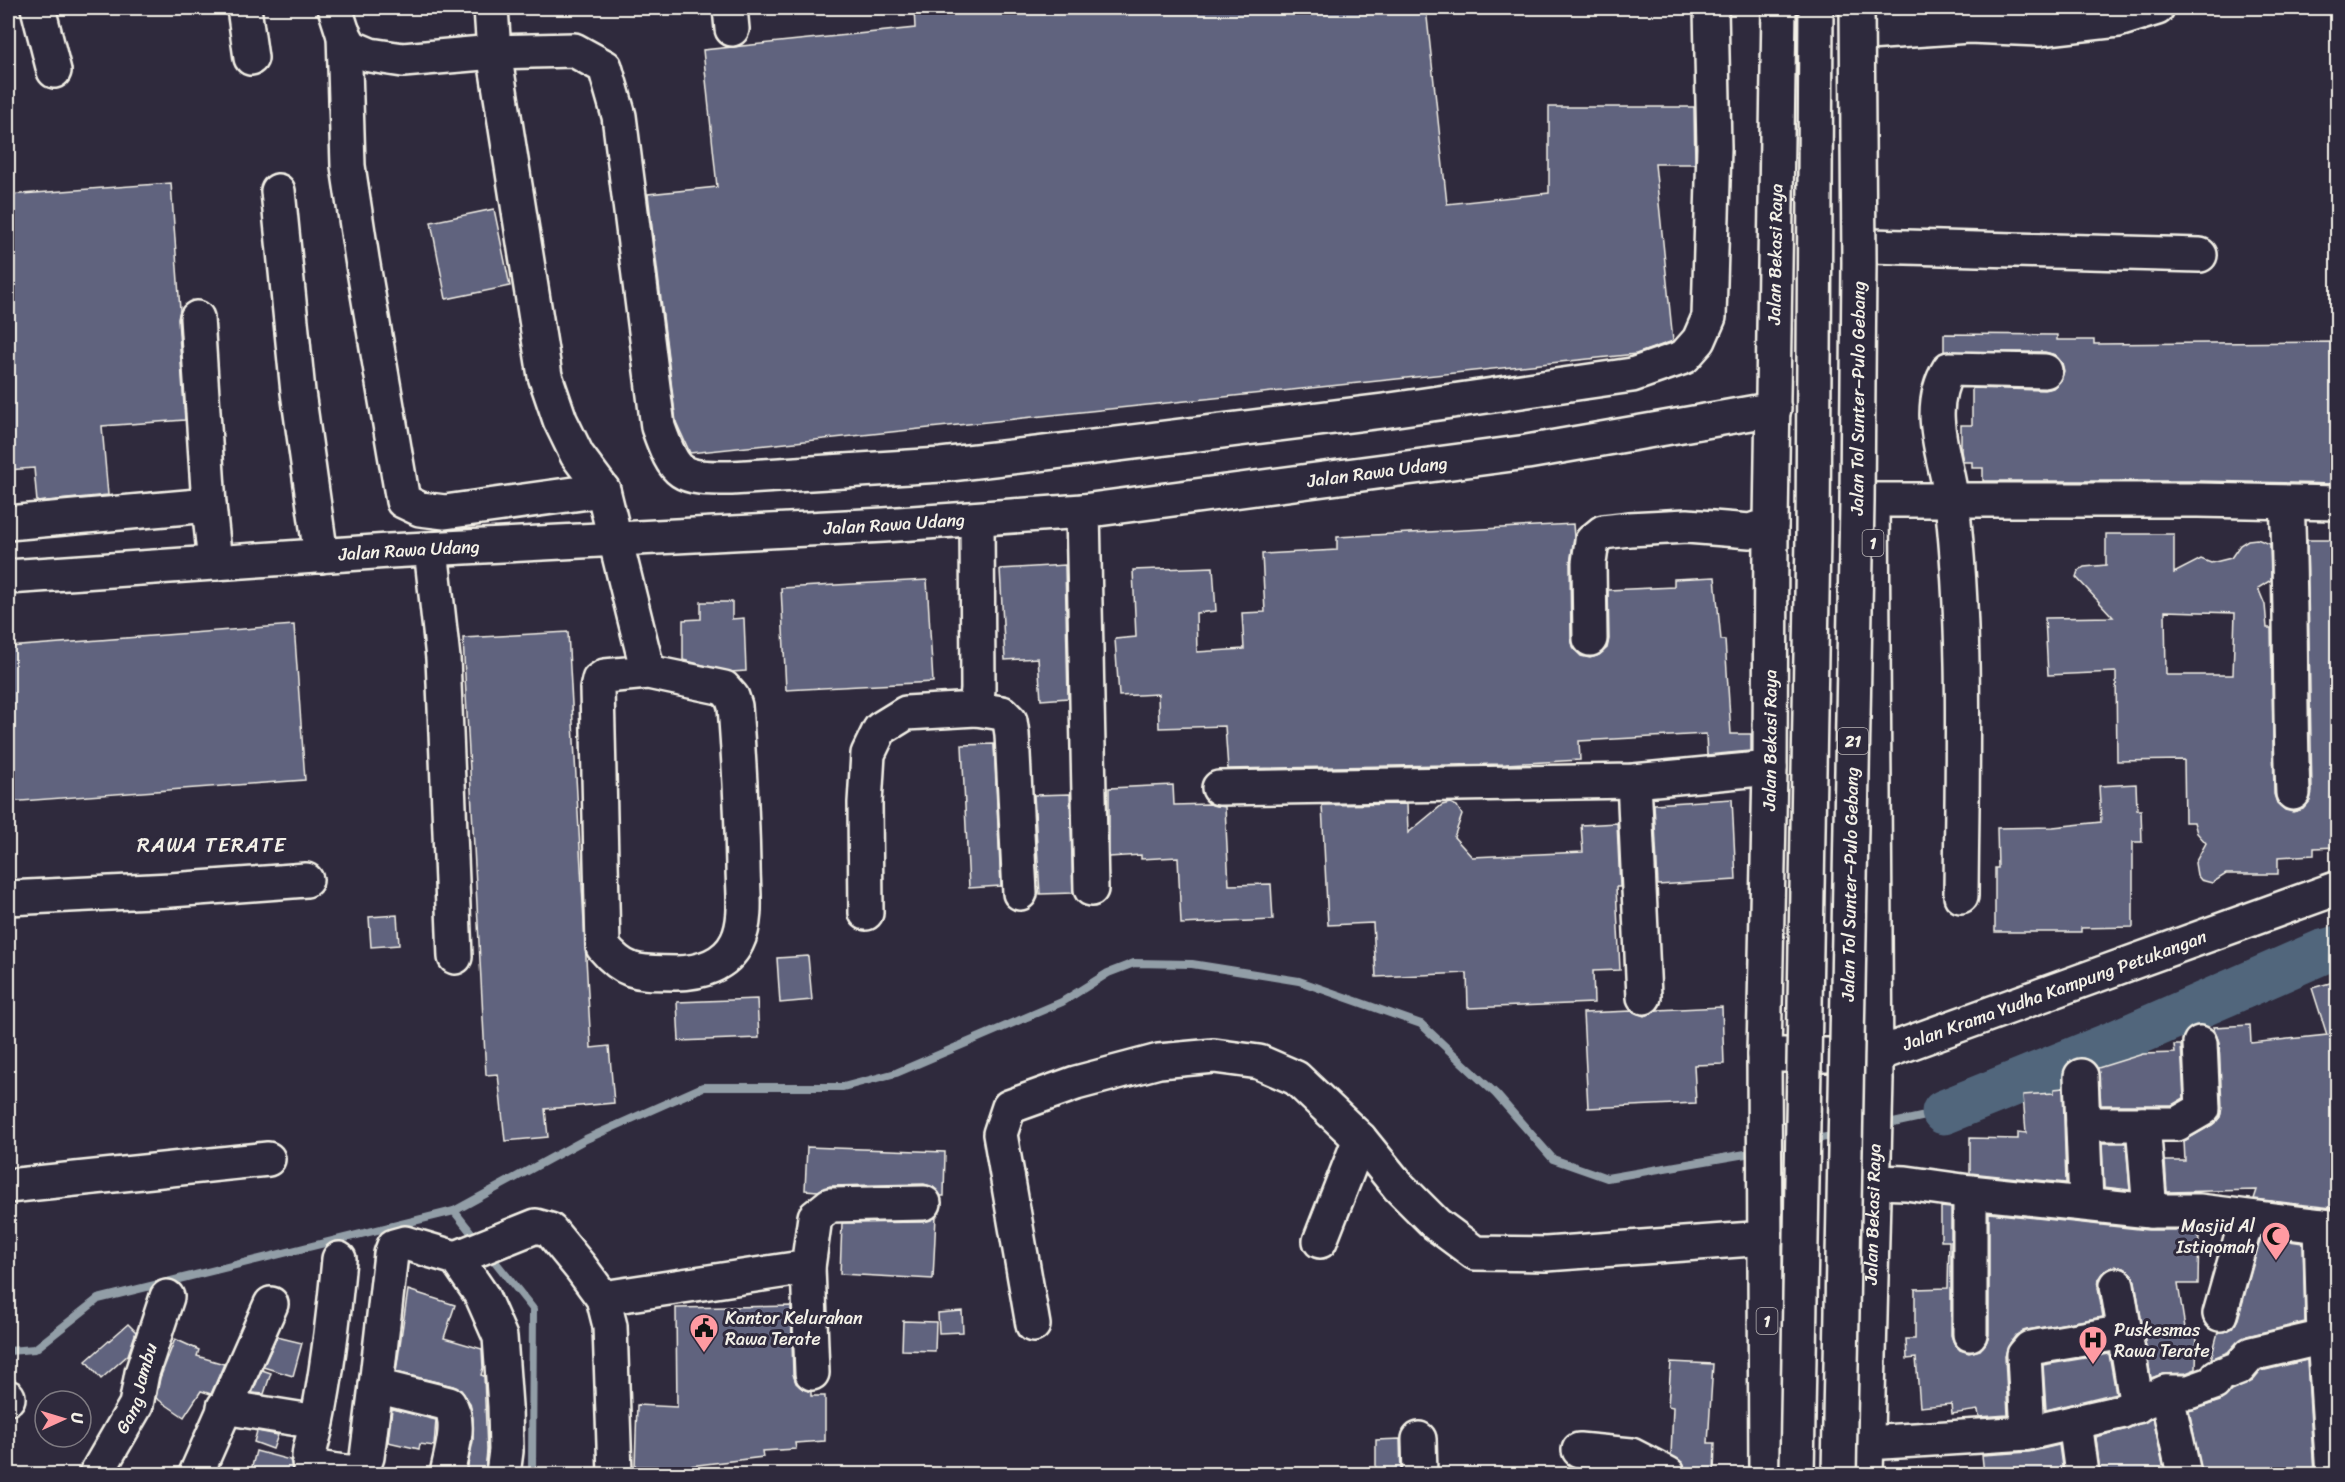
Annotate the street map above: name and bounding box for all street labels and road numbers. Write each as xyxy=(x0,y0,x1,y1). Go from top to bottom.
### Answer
street label: Jalan Bekasi Raya xyxy=(1758,183,1792,326)
street label: Jalan Tol Sunter–Pulo Gebang xyxy=(1841,281,1875,517)
street label: Jalan Rawa Udang xyxy=(1304,447,1450,497)
street label: Jalan Rawa Udang xyxy=(822,503,966,544)
street label: Jalan Rawa Udang xyxy=(336,530,481,570)
road number: 1 xyxy=(1862,530,1884,556)
street label: Jalan Bekasi Raya xyxy=(1753,669,1786,812)
road number: 21 xyxy=(1838,728,1868,754)
street label: Jalan Tol Sunter–Pulo Gebang xyxy=(1832,767,1868,1002)
street label: Jalan Krama Yudha Kampung Petukangan xyxy=(1897,921,2212,1060)
street label: Jalan Bekasi Raya xyxy=(1855,1143,1890,1286)
road number: 1 xyxy=(1756,1308,1778,1334)
street label: Gang Jambu xyxy=(107,1338,167,1440)

